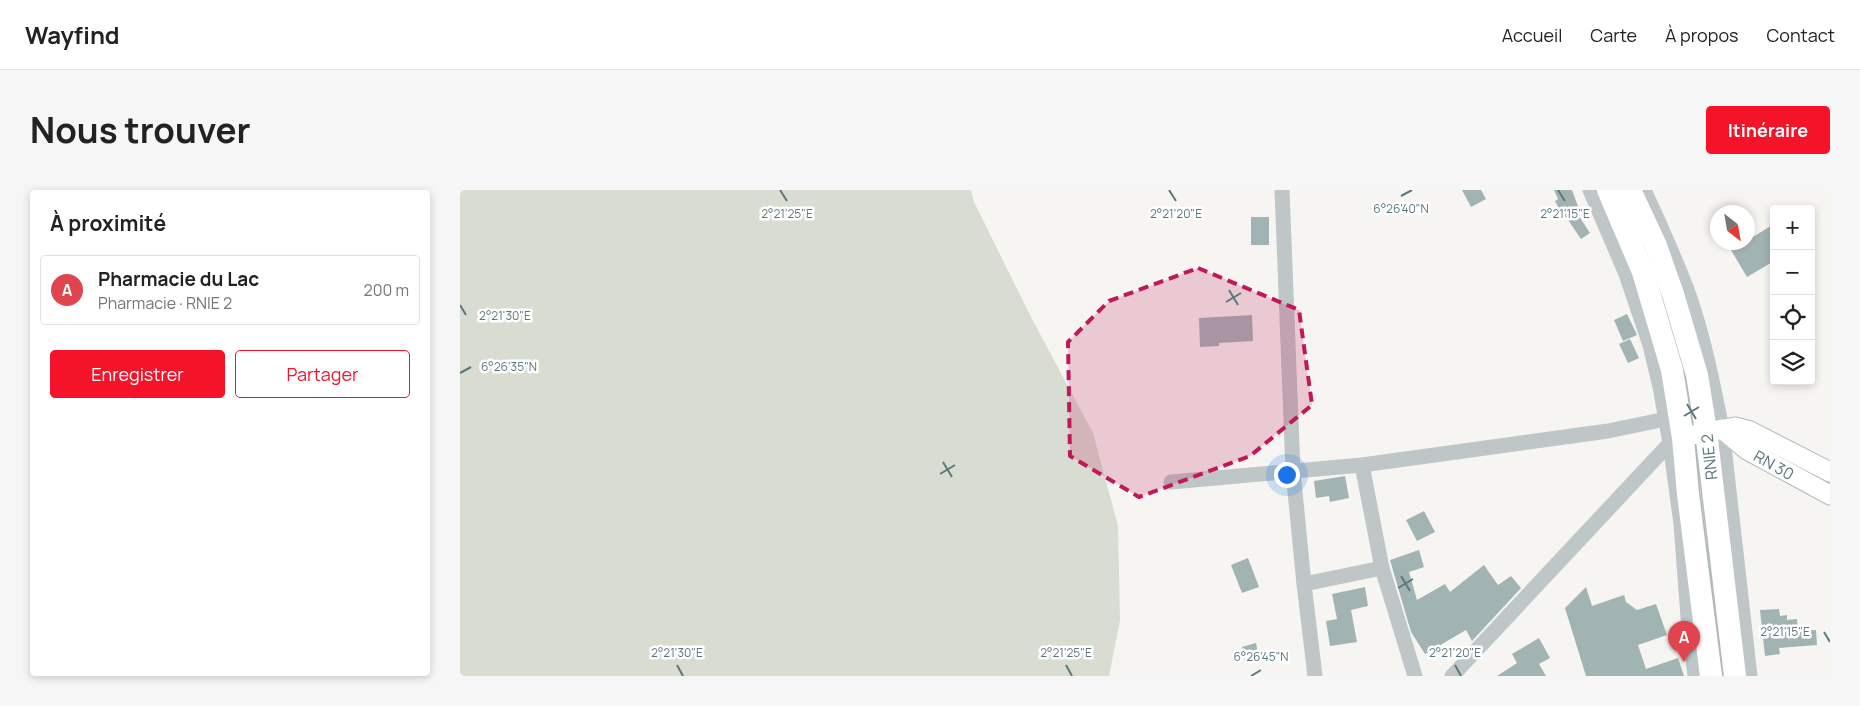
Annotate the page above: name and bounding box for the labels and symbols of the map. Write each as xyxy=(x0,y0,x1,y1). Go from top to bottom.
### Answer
text: 6°26'40"N xyxy=(1373,200,1429,217)
text: 2°21'25"E xyxy=(761,205,813,222)
text: 2°21'20"E xyxy=(1150,205,1202,222)
text: 2°21'15"E xyxy=(1540,205,1590,222)
north arrow xyxy=(1710,205,1755,250)
text: 2°21'30"E xyxy=(479,307,531,324)
text: 6°26'35"N xyxy=(481,358,537,375)
street label: RNIE 2 xyxy=(1696,433,1722,481)
street label: RN 30 xyxy=(1750,445,1798,485)
your location xyxy=(1274,462,1300,488)
pin: A xyxy=(1668,621,1700,662)
text: 2°21'15"E xyxy=(1760,623,1810,640)
text: 2°21'30"E xyxy=(651,644,703,661)
text: 2°21'25"E xyxy=(1040,644,1092,661)
text: 2°21'20"E xyxy=(1429,644,1481,661)
text: 6°26'45"N xyxy=(1233,648,1289,665)

